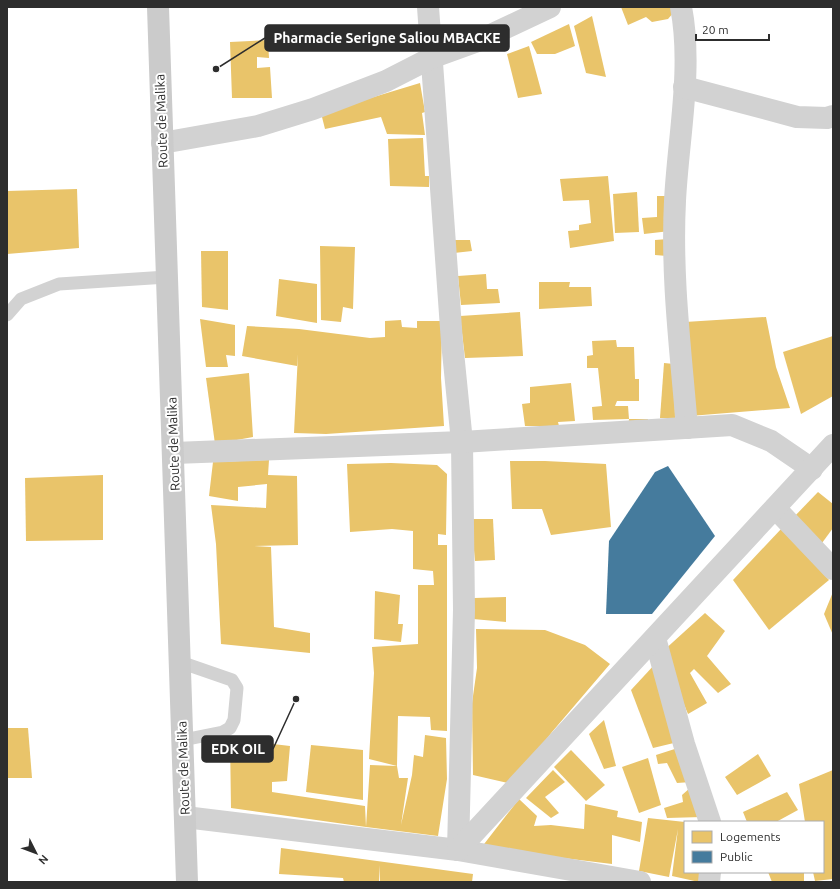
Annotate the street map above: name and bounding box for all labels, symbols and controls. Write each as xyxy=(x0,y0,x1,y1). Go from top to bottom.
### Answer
scale bar xyxy=(696,16,769,42)
text: 20 m xyxy=(702,23,729,36)
callout: Pharmacie Serigne Saliou MBACKE xyxy=(265,25,509,51)
text: Pharmacie Serigne Saliou MBACKE xyxy=(273,30,501,46)
street label: Route de Malika xyxy=(152,74,170,168)
street label: Route de Malika xyxy=(164,397,182,491)
street label: Route de Malika xyxy=(174,721,192,815)
callout: EDK OIL xyxy=(202,736,273,762)
text: EDK OIL xyxy=(211,741,265,757)
legend xyxy=(684,821,824,873)
text: Logements xyxy=(720,830,780,843)
north arrow xyxy=(16,833,56,873)
text: Public xyxy=(720,850,753,863)
text: N xyxy=(36,853,51,867)

